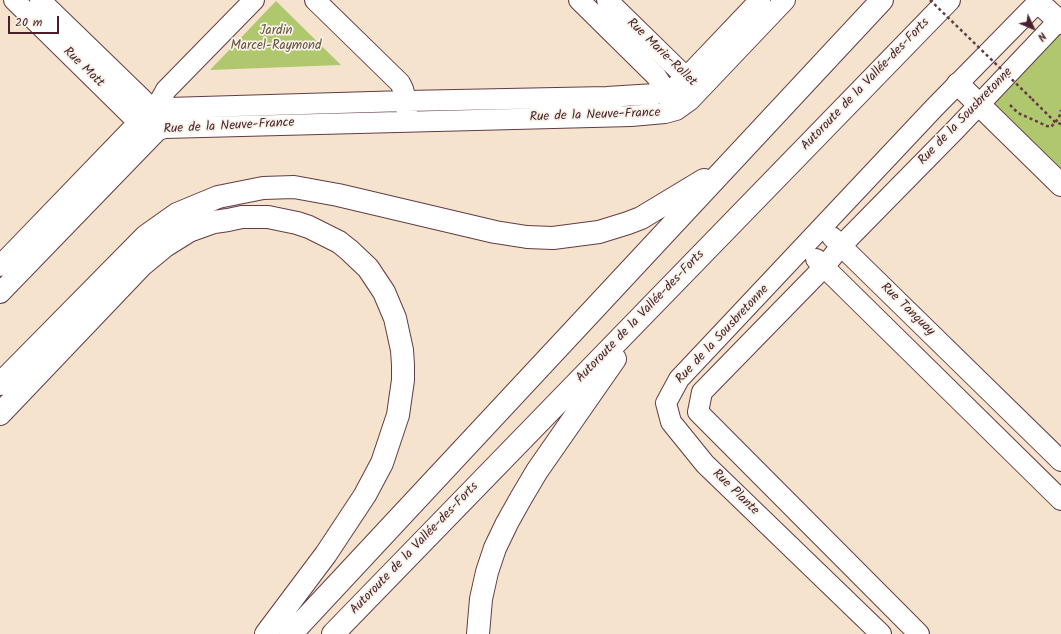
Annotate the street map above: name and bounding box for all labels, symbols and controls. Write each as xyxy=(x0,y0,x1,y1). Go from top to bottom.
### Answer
scale bar xyxy=(10,8,61,34)
north arrow xyxy=(1013,8,1053,48)
text: 20 m xyxy=(15,13,42,32)
street label: Rue Marie-Rollet xyxy=(623,16,699,90)
street label: Autoroute de la Vallée-des-Forts xyxy=(799,16,933,154)
park label: Jardin Marcel-Raymond xyxy=(231,24,321,55)
text: N xyxy=(1033,28,1051,45)
street label: Rue Mott xyxy=(59,45,107,91)
street label: Rue de la Sousbretonne xyxy=(916,65,1016,169)
street label: Rue de la Neuve-France xyxy=(529,106,661,126)
street label: Rue de la Neuve-France xyxy=(163,116,295,138)
street label: Autoroute de la Vallée-des-Forts xyxy=(574,248,708,386)
street label: Rue Tanguay xyxy=(877,280,937,340)
street label: Rue de la Sousbretonne xyxy=(673,282,773,388)
street label: Rue Plante xyxy=(708,467,762,519)
street label: Autoroute de la Vallée-des-Forts xyxy=(348,480,482,618)

